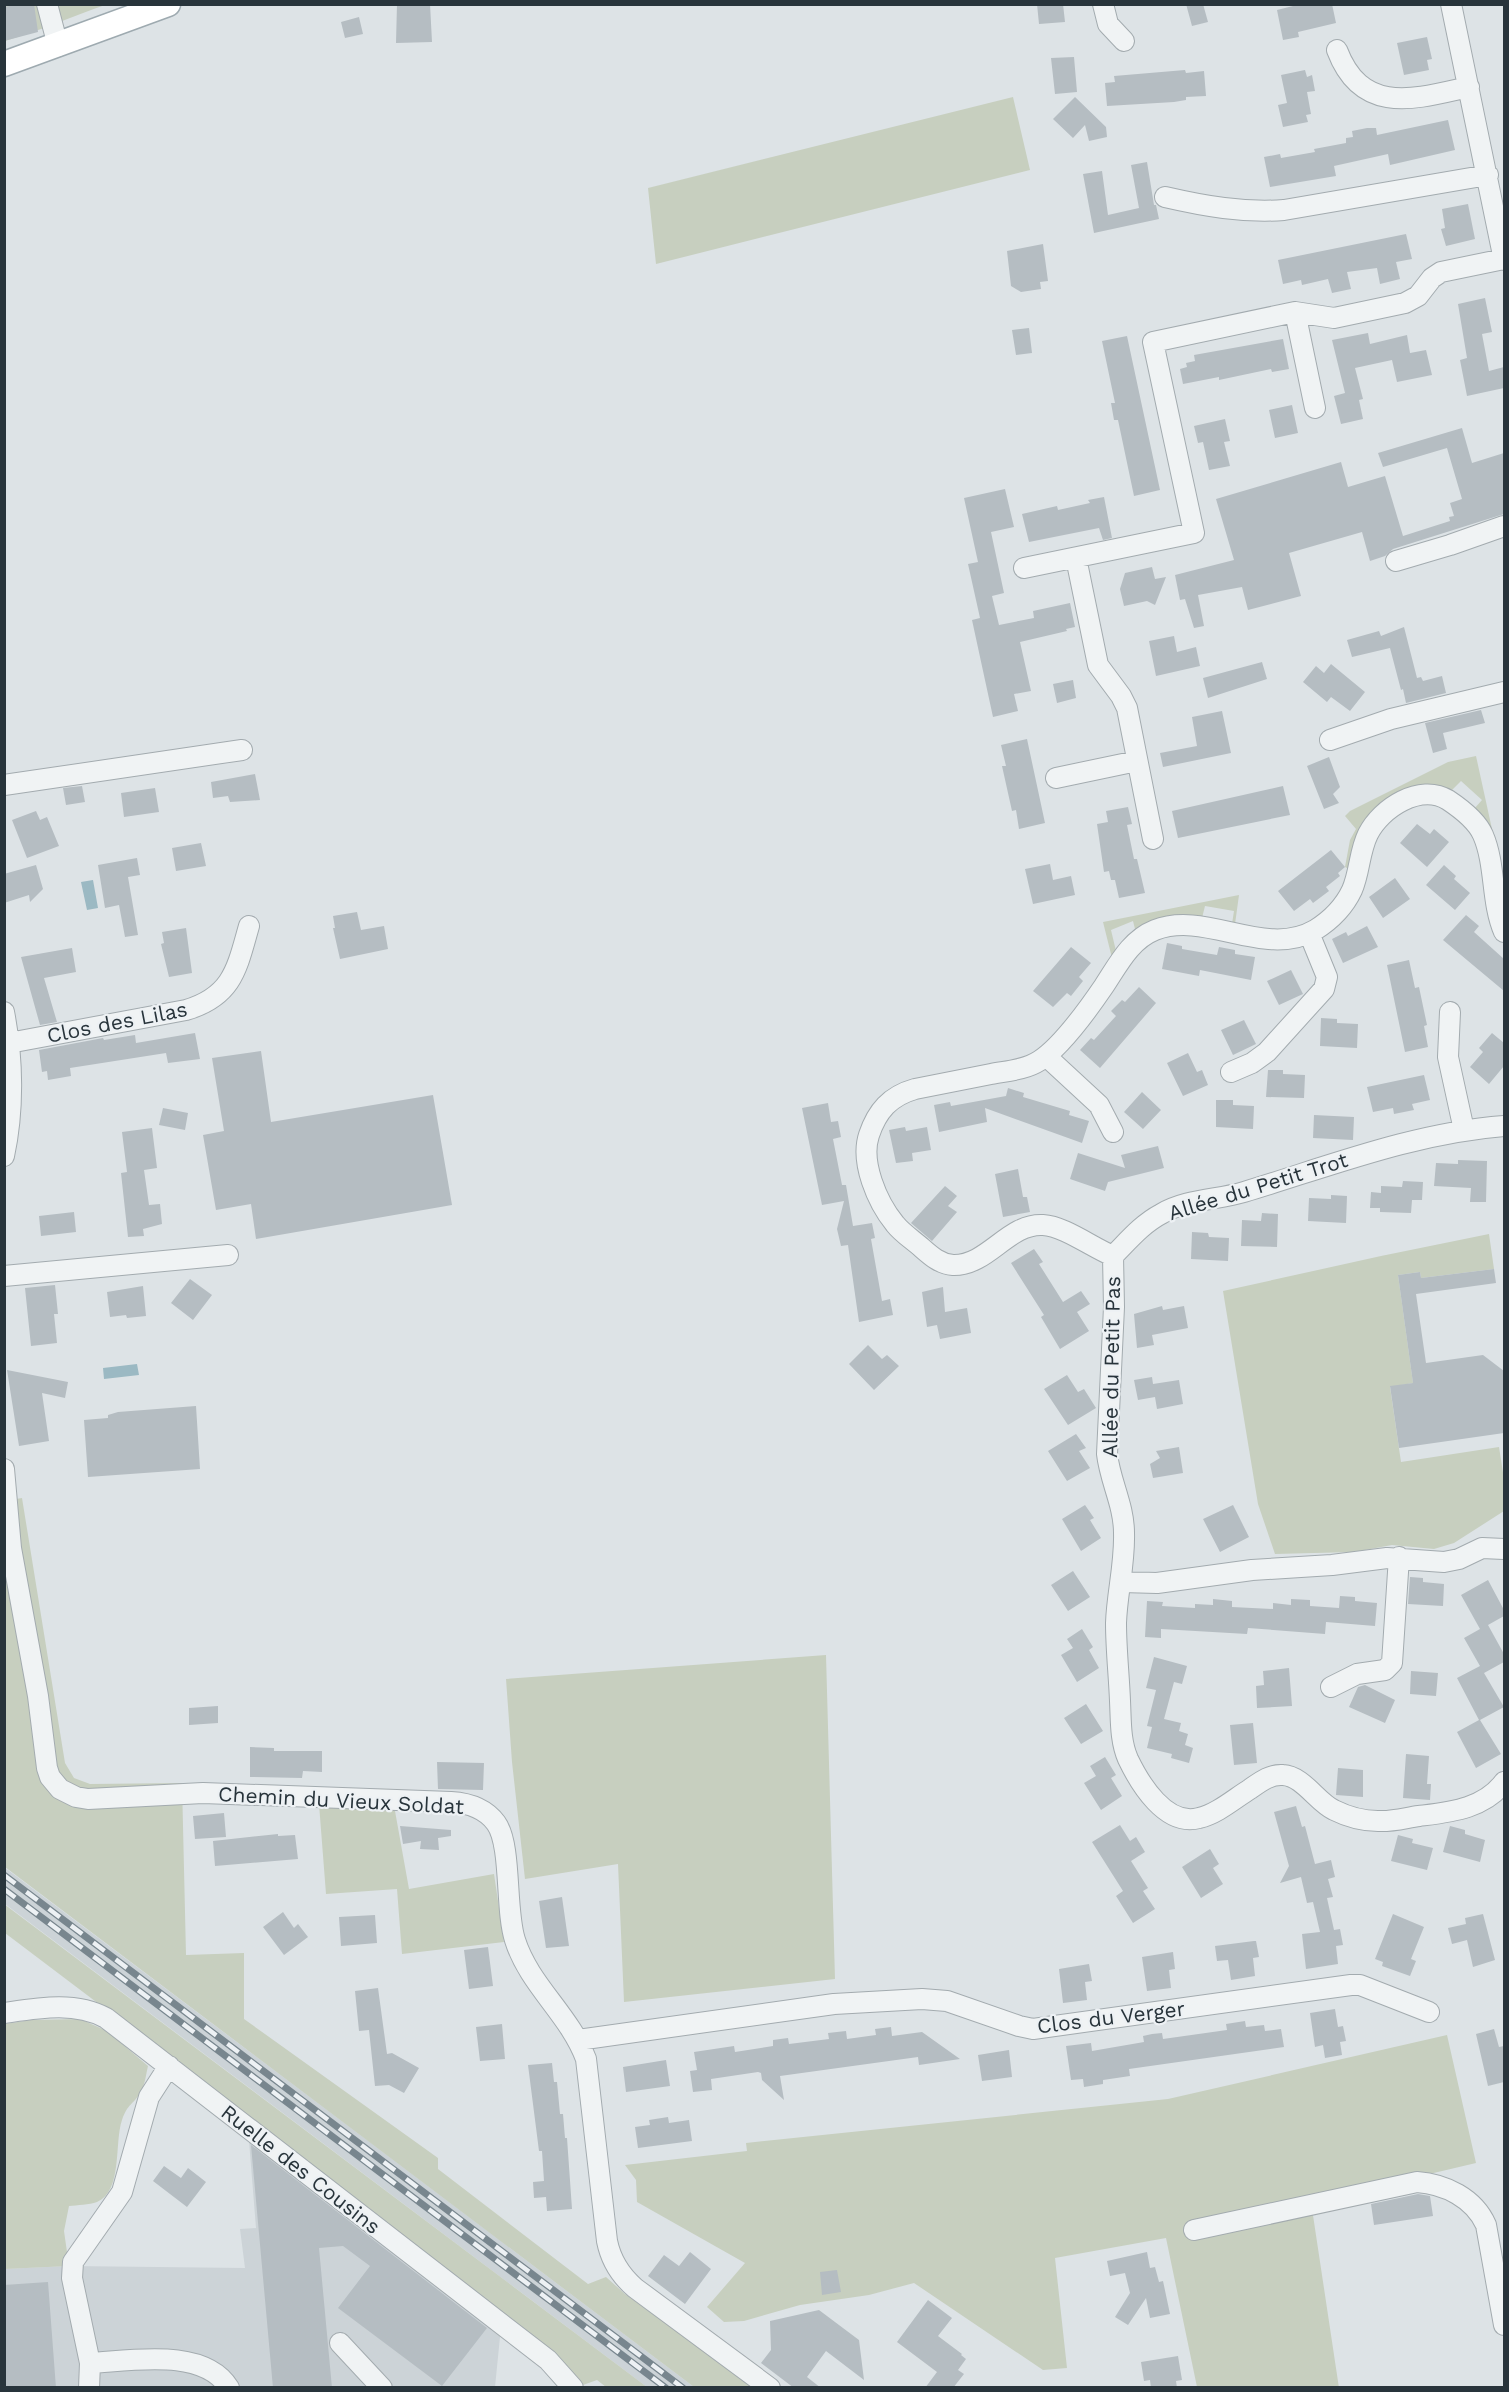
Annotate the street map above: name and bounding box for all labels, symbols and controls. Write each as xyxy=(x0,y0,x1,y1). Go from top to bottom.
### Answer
street label: Clos des Lilas xyxy=(45,996,189,1048)
street label: Allée du Petit Trot xyxy=(1165,1147,1351,1225)
street label: Allée du Petit Pas xyxy=(1097,1276,1125,1458)
street label: Chemin du Vieux Soldat xyxy=(218,1781,465,1819)
street label: Clos du Verger xyxy=(1036,1995,1187,2038)
street label: Ruelle des Cousins xyxy=(216,2099,386,2239)

